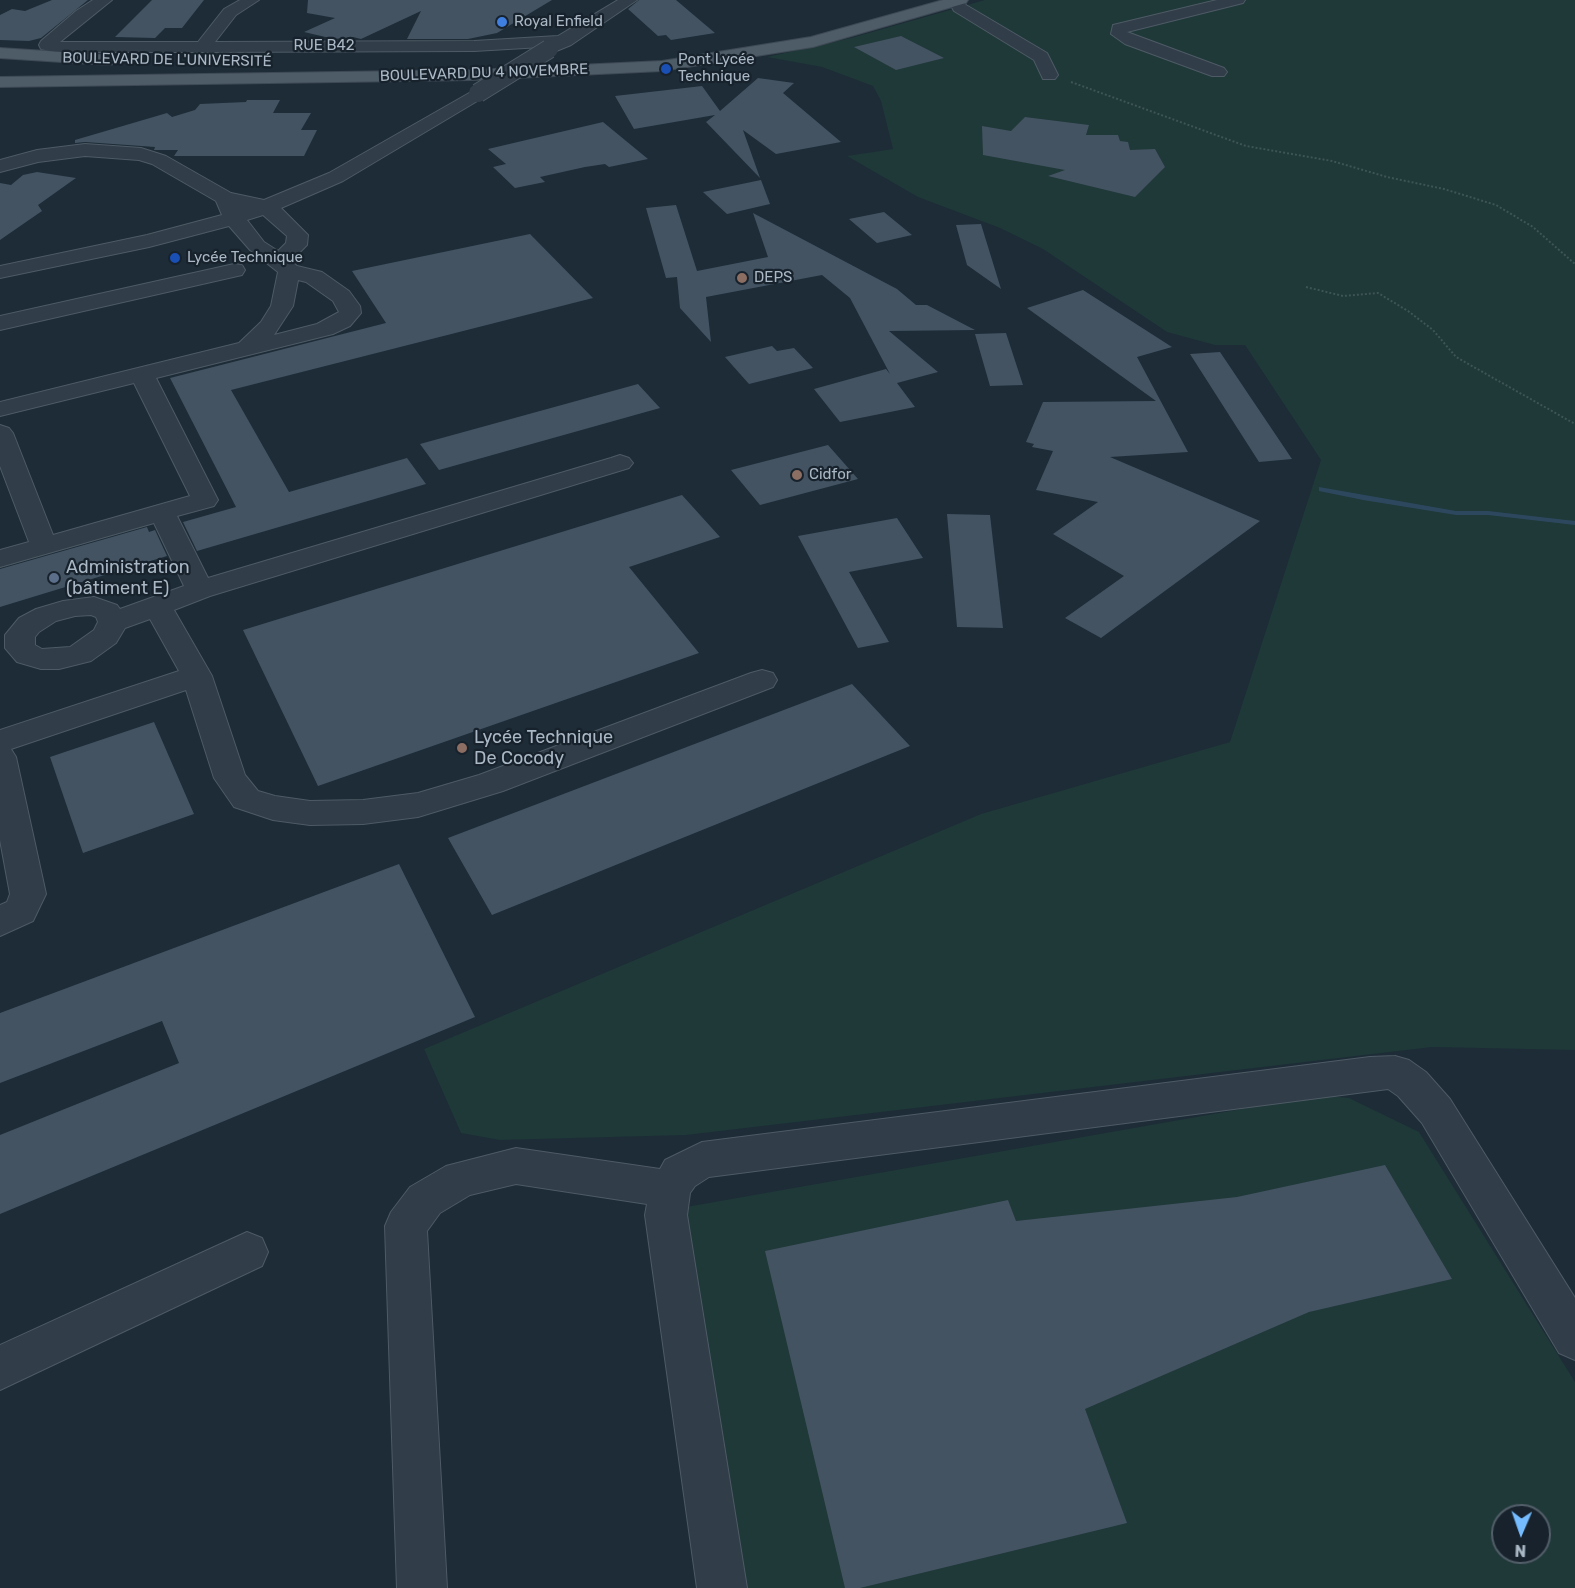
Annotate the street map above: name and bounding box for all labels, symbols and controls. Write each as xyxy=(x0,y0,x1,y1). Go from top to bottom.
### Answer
place label: Royal Enfield xyxy=(514,13,603,31)
marker: Royal Enfield xyxy=(495,15,509,29)
street label: RUE B42 xyxy=(293,37,355,55)
street label: BOULEVARD DE L'UNIVERSITÉ xyxy=(62,49,272,71)
place label: Pont Lycée Technique xyxy=(678,51,755,86)
street label: BOULEVARD DU 4 NOVEMBRE xyxy=(379,60,589,86)
marker: Pont Lycée Technique xyxy=(659,62,673,76)
place label: Lycée Technique xyxy=(187,249,303,267)
marker: Lycée Technique xyxy=(168,251,182,265)
place label: DEPS xyxy=(754,269,792,287)
marker: DEPS xyxy=(735,271,749,285)
place label: Cidfor xyxy=(809,466,851,484)
marker: Cidfor xyxy=(790,468,804,482)
place label: Administration (bâtiment E) xyxy=(66,557,190,600)
marker: Administration (bâtiment E) xyxy=(47,571,61,585)
place label: Lycée Technique De Cocody xyxy=(474,727,613,770)
marker: Lycée Technique De Cocody xyxy=(455,741,469,755)
north arrow xyxy=(1491,1504,1551,1564)
text: N xyxy=(1514,1541,1527,1560)

